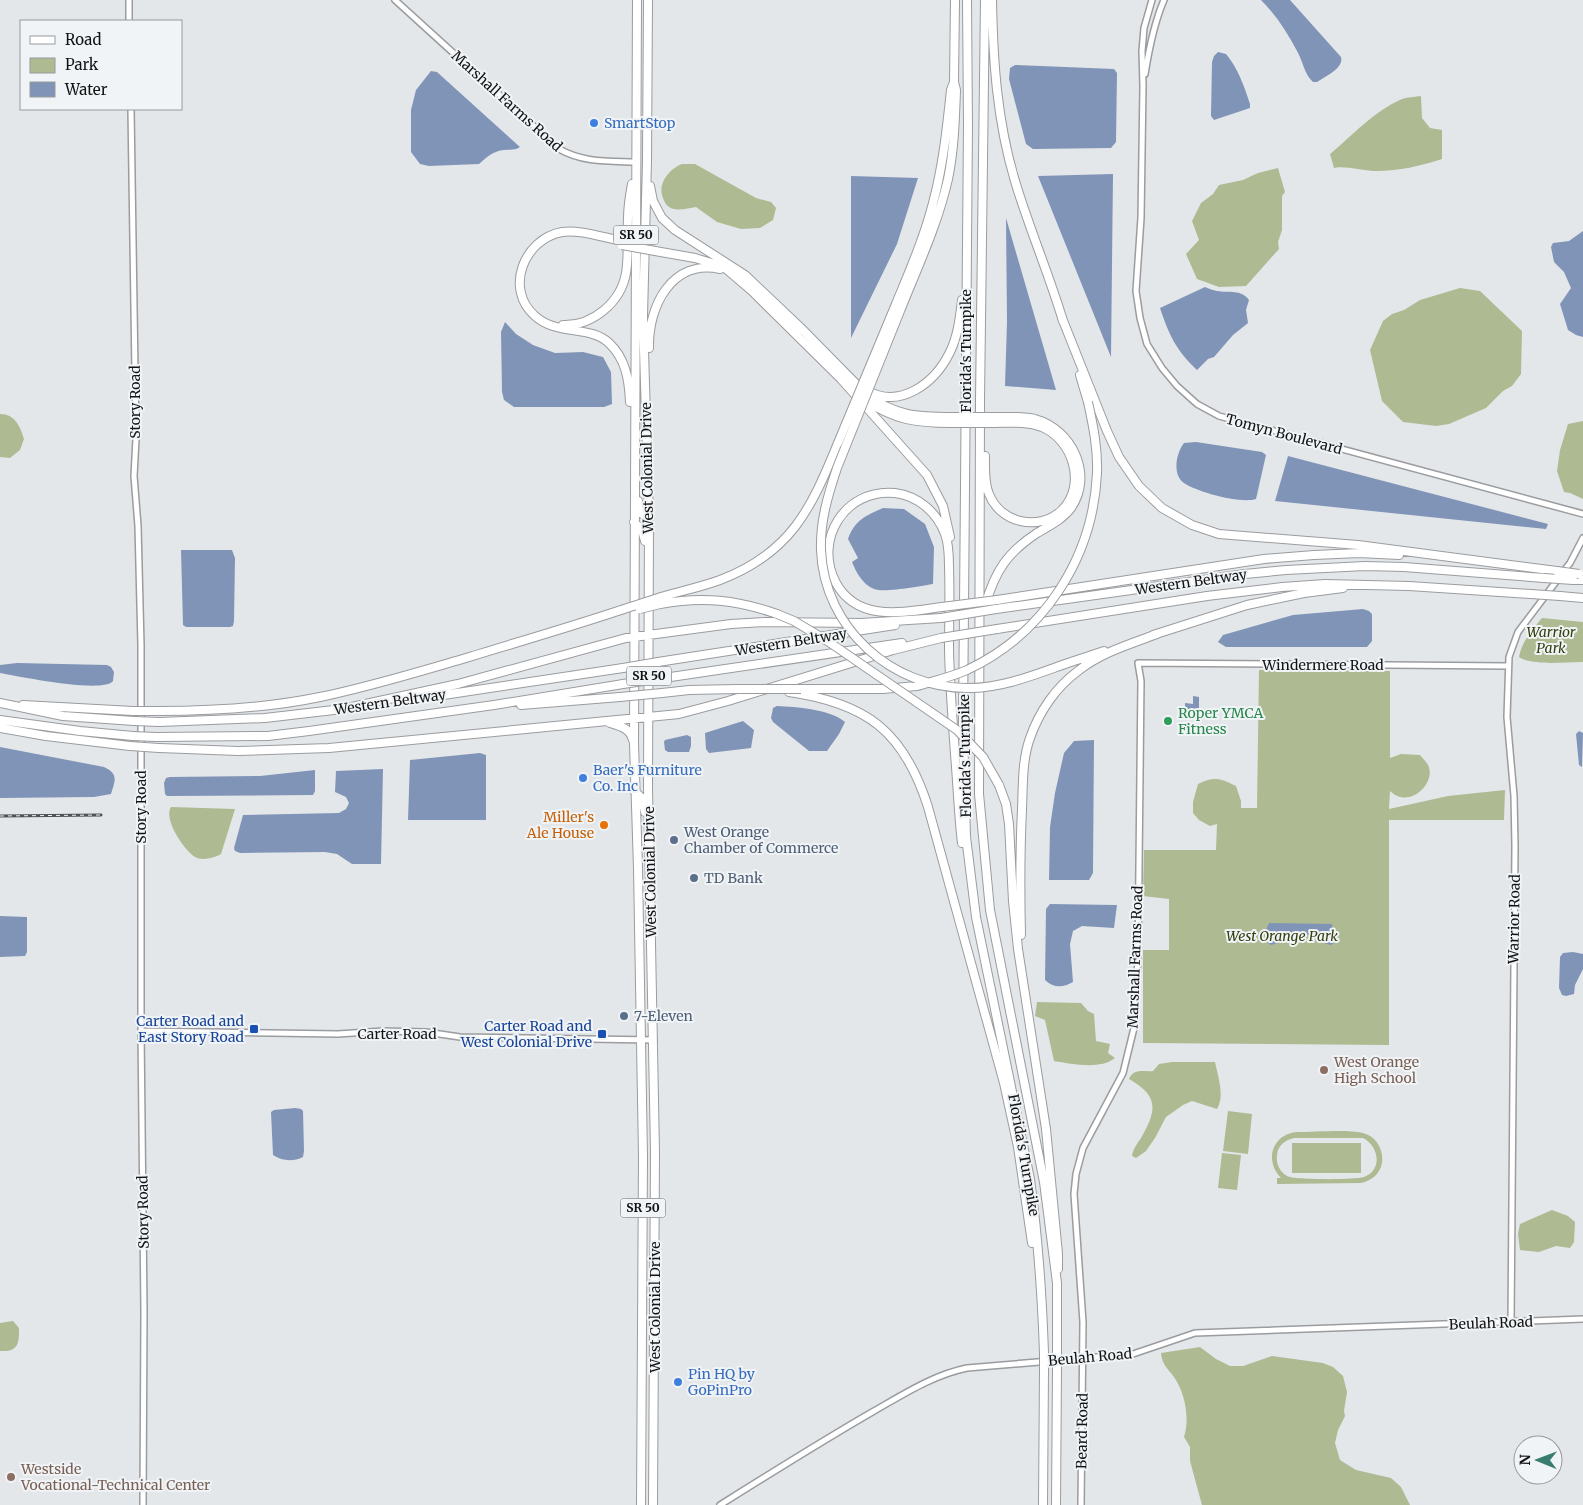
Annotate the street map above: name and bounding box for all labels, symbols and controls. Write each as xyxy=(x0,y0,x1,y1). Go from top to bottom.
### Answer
legend xyxy=(20,20,182,110)
text: Road xyxy=(65,30,101,49)
street label: Marshall Farms Road xyxy=(448,47,567,156)
text: Park xyxy=(65,55,99,74)
text: Water xyxy=(64,80,108,99)
place label: SmartStop xyxy=(604,114,676,132)
marker: SmartStop xyxy=(588,117,600,129)
road number: SR 50 xyxy=(614,226,658,244)
street label: Florida's Turnpike xyxy=(957,289,975,413)
street label: Story Road xyxy=(126,365,144,439)
street label: West Colonial Drive xyxy=(637,402,657,535)
street label: Tomyn Boulevard xyxy=(1224,410,1345,458)
street label: Western Beltway xyxy=(1133,565,1249,599)
park label: Warrior Park xyxy=(1526,623,1576,657)
street label: Western Beltway xyxy=(733,624,849,660)
street label: Windermere Road xyxy=(1261,656,1384,674)
road number: SR 50 xyxy=(626,666,672,686)
street label: Western Beltway xyxy=(332,685,448,719)
street label: Florida's Turnpike xyxy=(955,694,975,818)
place label: Roper YMCA Fitness xyxy=(1178,704,1264,738)
marker: Roper YMCA Fitness xyxy=(1162,715,1174,727)
place label: Baer's Furniture Co. Inc xyxy=(593,761,702,795)
street label: Story Road xyxy=(132,770,150,844)
marker: Baer's Furniture Co. Inc xyxy=(577,772,589,784)
street label: West Colonial Drive xyxy=(640,806,660,939)
place label: Miller's Ale House xyxy=(526,808,594,842)
marker: Miller's Ale House xyxy=(598,819,610,831)
place label: West Orange Chamber of Commerce xyxy=(683,823,838,857)
marker: West Orange Chamber of Commerce xyxy=(668,834,680,846)
place label: TD Bank xyxy=(704,869,763,887)
marker: TD Bank xyxy=(688,872,700,884)
street label: Warrior Road xyxy=(1504,873,1524,965)
street label: Marshall Farms Road xyxy=(1124,885,1147,1029)
park label: West Orange Park xyxy=(1226,927,1338,945)
place label: 7-Eleven xyxy=(634,1007,693,1025)
marker: 7-Eleven xyxy=(618,1010,630,1022)
place label: Carter Road and East Story Road xyxy=(136,1012,245,1046)
place label: Carter Road and West Colonial Drive xyxy=(460,1017,593,1051)
marker: Carter Road and East Story Road xyxy=(248,1023,260,1035)
street label: Carter Road xyxy=(357,1025,437,1043)
marker: Carter Road and West Colonial Drive xyxy=(596,1028,608,1040)
place label: West Orange High School xyxy=(1333,1053,1419,1087)
marker: West Orange High School xyxy=(1318,1064,1330,1076)
street label: Florida's Turnpike xyxy=(1004,1093,1044,1217)
street label: Story Road xyxy=(133,1175,153,1249)
road number: SR 50 xyxy=(620,1198,666,1218)
street label: West Colonial Drive xyxy=(646,1241,664,1374)
street label: Beulah Road xyxy=(1449,1313,1534,1333)
street label: Beulah Road xyxy=(1047,1344,1133,1370)
place label: Pin HQ by GoPinPro xyxy=(688,1365,756,1399)
marker: Pin HQ by GoPinPro xyxy=(672,1376,684,1388)
street label: Beard Road xyxy=(1072,1392,1092,1469)
north arrow xyxy=(1513,1435,1563,1485)
text: N xyxy=(1516,1454,1534,1465)
place label: Westside Vocational-Technical Center xyxy=(20,1460,210,1494)
marker: Westside Vocational-Technical Center xyxy=(5,1471,17,1483)

